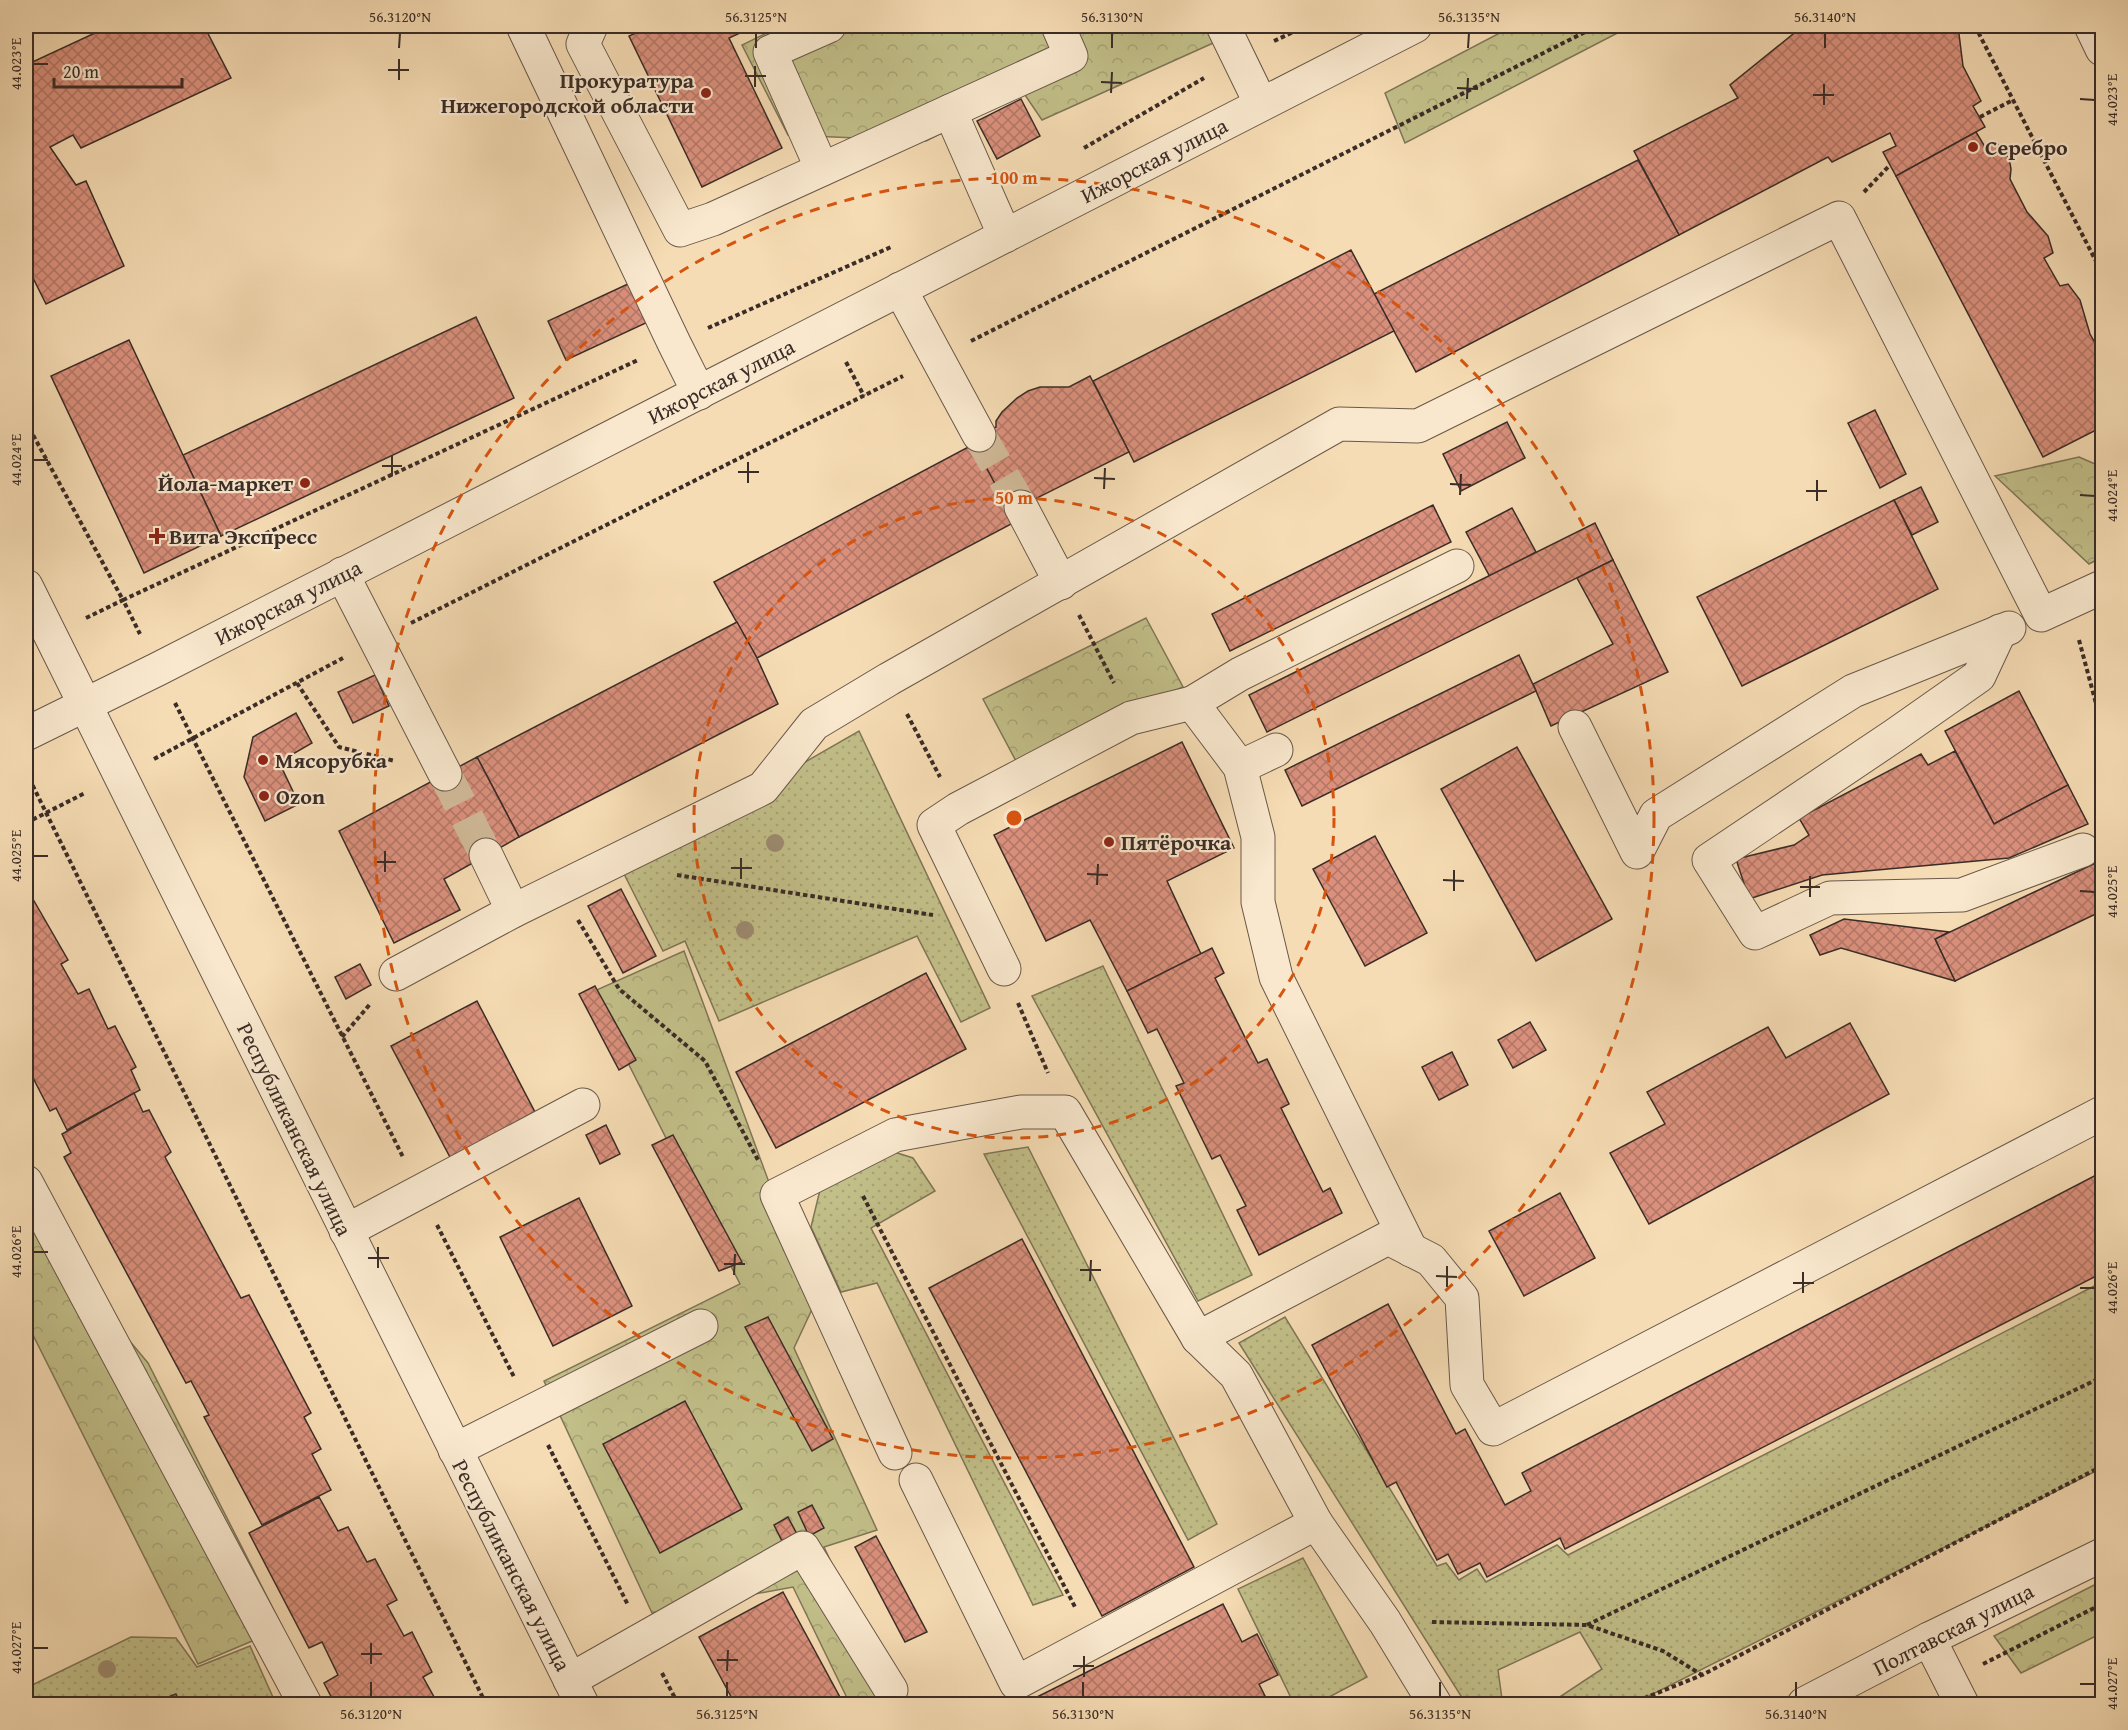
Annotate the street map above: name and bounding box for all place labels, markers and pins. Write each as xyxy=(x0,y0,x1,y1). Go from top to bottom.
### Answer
place label: Прокуратура Нижегородской области xyxy=(441,64,695,121)
marker: Прокуратура Нижегородской области xyxy=(699,86,713,100)
place label: Серебро xyxy=(1985,131,2068,163)
marker: Серебро xyxy=(1966,140,1980,154)
place label: Йола-маркет xyxy=(158,467,293,499)
marker: Йола-маркет xyxy=(298,476,312,490)
place label: Вита Экспресс xyxy=(169,520,317,552)
marker: Вита Экспресс xyxy=(150,529,164,543)
place label: Мясорубка xyxy=(275,744,388,776)
marker: Мясорубка xyxy=(256,753,270,767)
place label: Ozon xyxy=(276,780,325,812)
marker: Ozon xyxy=(257,789,271,803)
centre of rings xyxy=(1004,808,1024,828)
place label: Пятёрочка xyxy=(1121,826,1232,858)
marker: Пятёрочка xyxy=(1102,835,1116,849)

